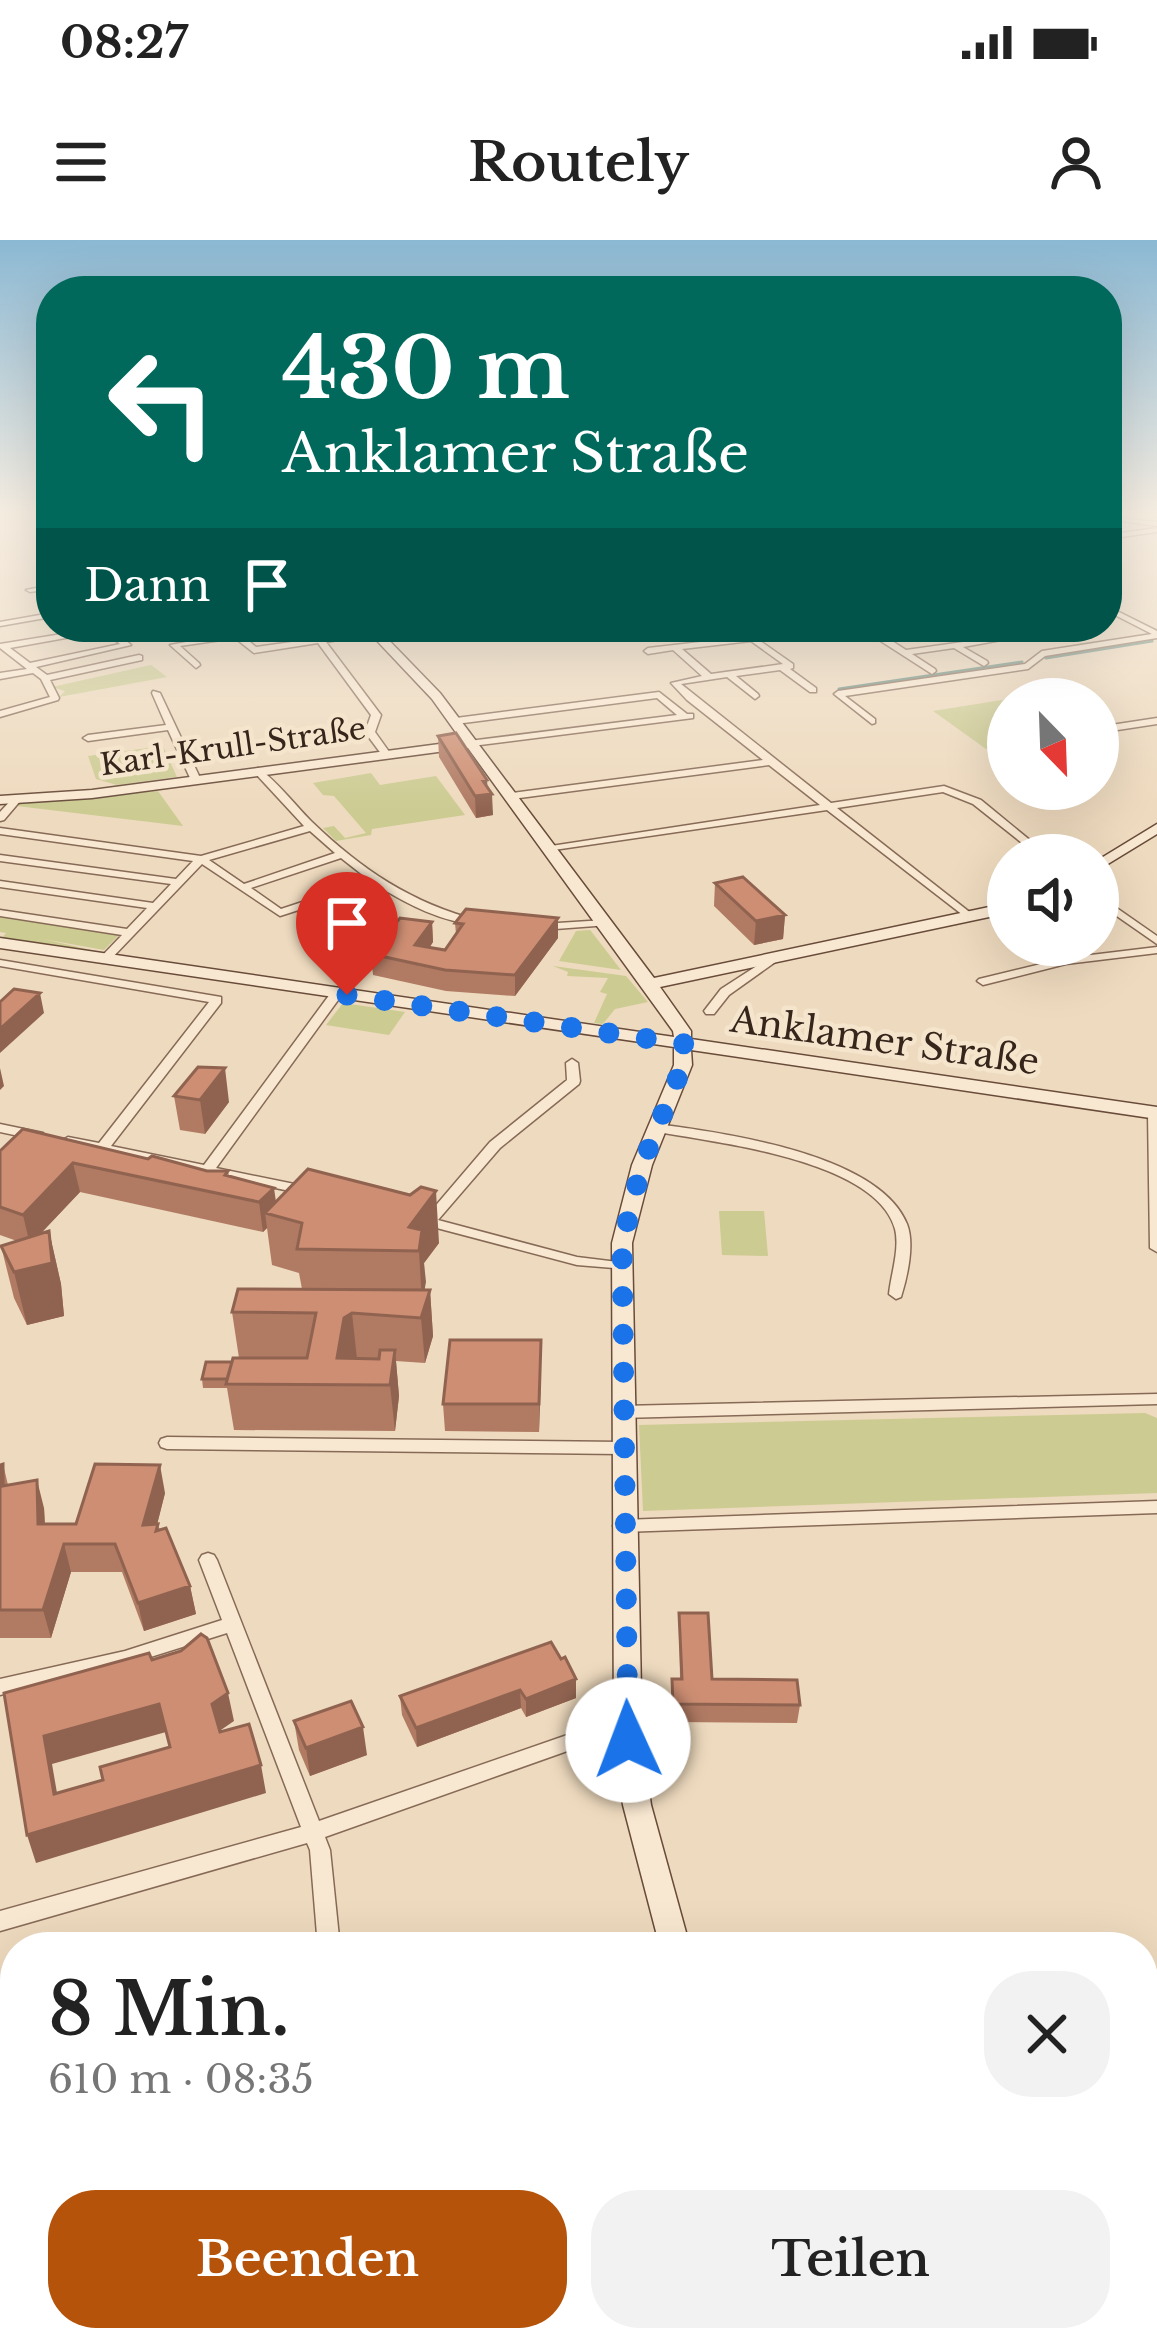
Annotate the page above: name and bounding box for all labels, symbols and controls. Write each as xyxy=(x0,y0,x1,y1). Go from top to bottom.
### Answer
text: 08:27 xyxy=(60,14,188,70)
icon: menu xyxy=(48,129,114,195)
text: Routely xyxy=(468,129,689,196)
icon: person xyxy=(1043,129,1109,195)
text: 430 m xyxy=(282,317,570,421)
icon: left xyxy=(84,324,240,480)
text: Anklamer Straße xyxy=(282,420,749,487)
icon: arrive xyxy=(234,552,300,618)
text: Dann xyxy=(84,557,210,613)
north arrow xyxy=(987,678,1119,810)
map controls xyxy=(987,678,1119,966)
street label: Karl-Krull-Straße xyxy=(98,710,368,783)
button: sound xyxy=(987,834,1119,966)
pin xyxy=(296,872,398,995)
icon: arrive xyxy=(314,890,380,956)
street label: Anklamer Straße xyxy=(727,996,1042,1084)
position arrow xyxy=(565,1677,691,1803)
text: 8 Min. xyxy=(48,1965,290,2054)
button: close xyxy=(984,1971,1110,2097)
text: 610 m · 08:35 xyxy=(48,2055,314,2104)
button: Beenden xyxy=(48,2190,567,2328)
button: Teilen xyxy=(591,2190,1110,2328)

